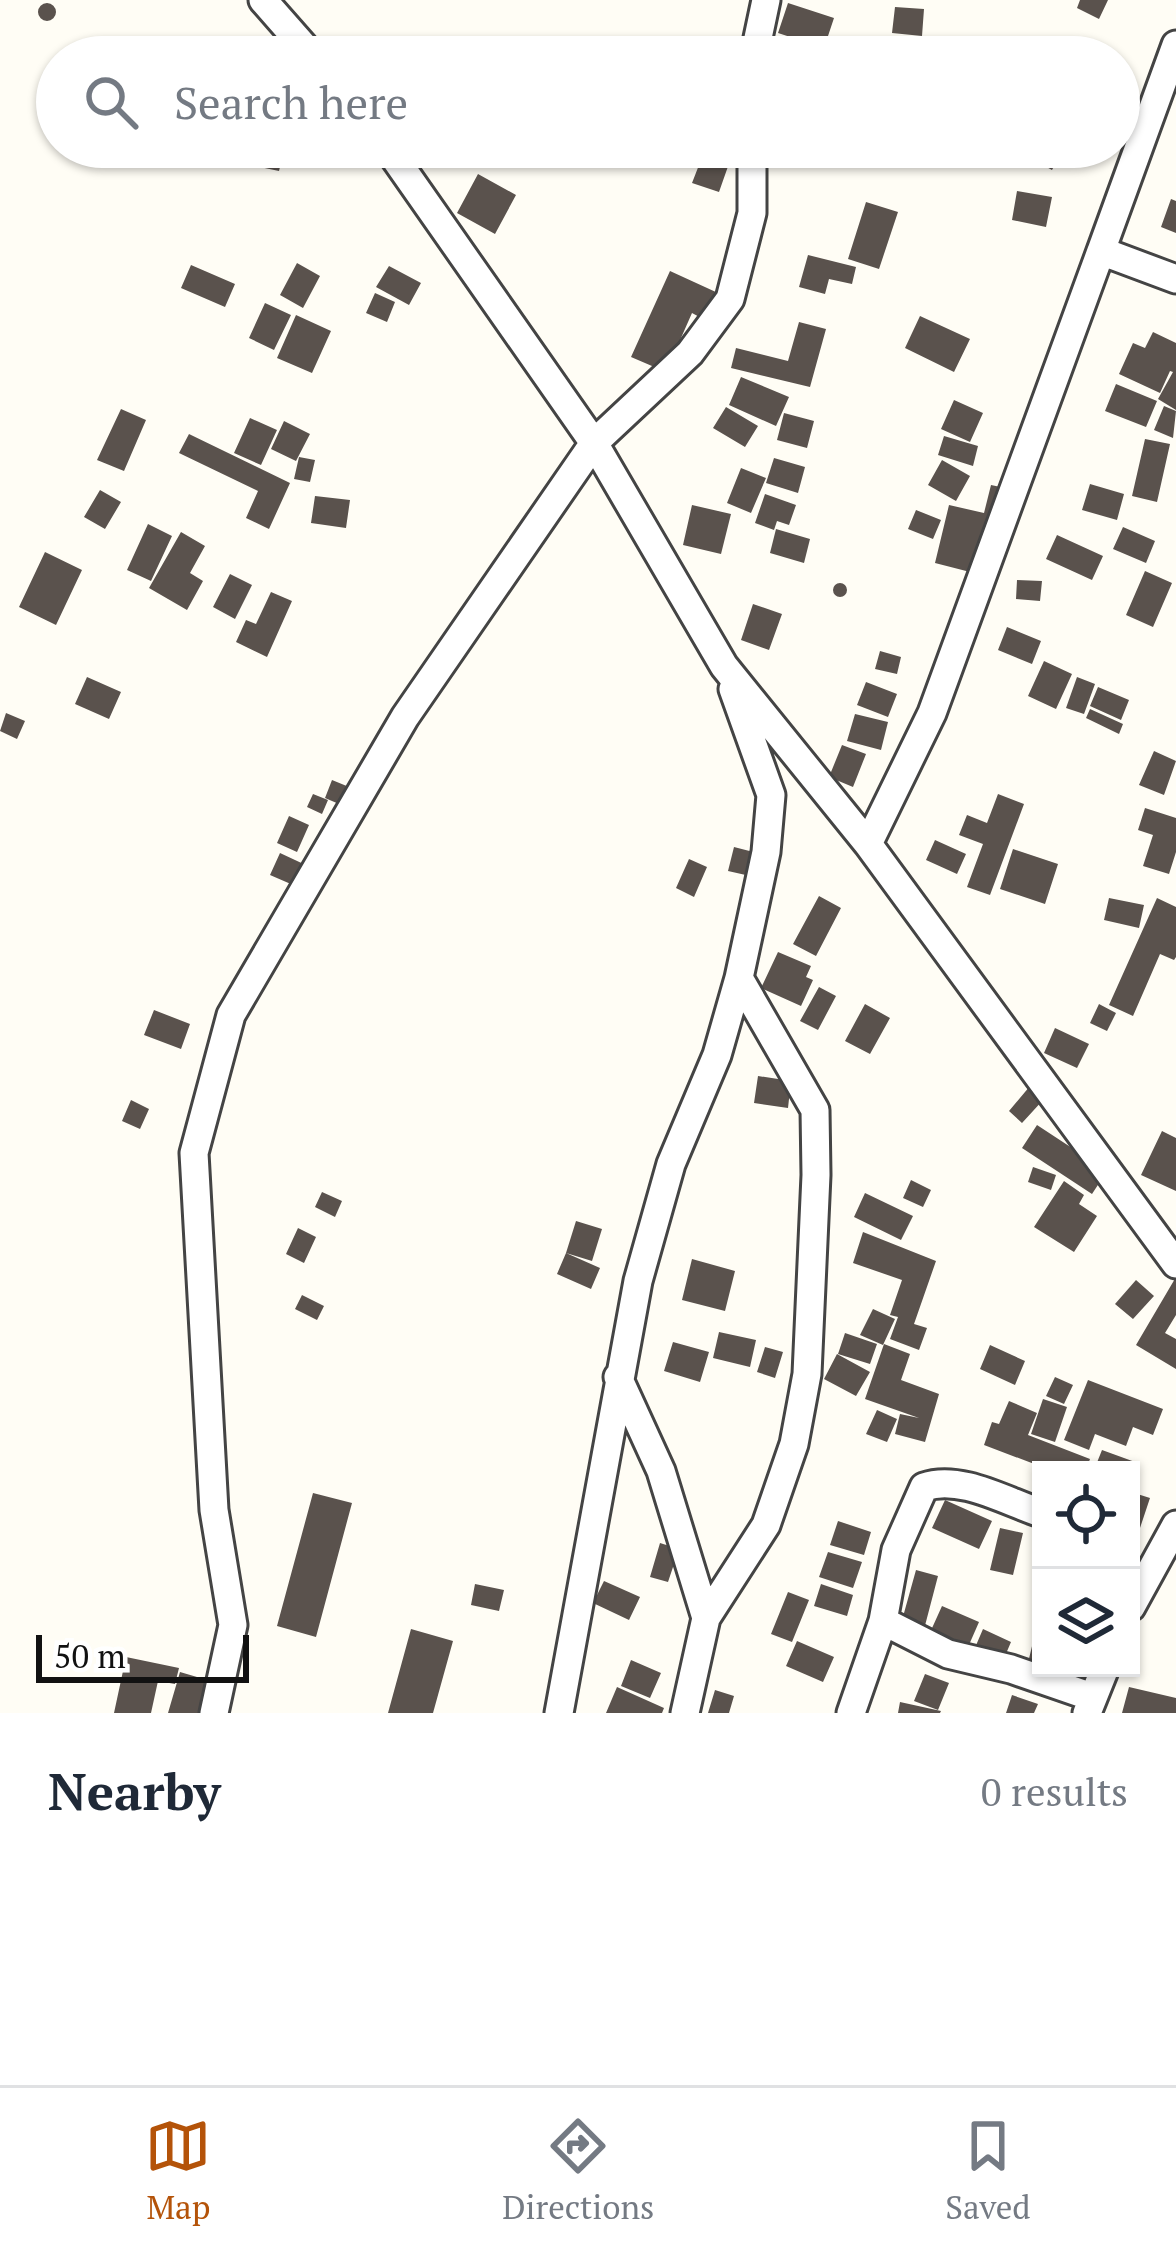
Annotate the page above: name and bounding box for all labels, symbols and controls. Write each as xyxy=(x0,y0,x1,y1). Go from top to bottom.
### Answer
search box xyxy=(36,36,1140,168)
icon: search xyxy=(78,69,144,135)
text: Search here xyxy=(174,72,408,132)
map controls xyxy=(1032,1461,1140,1677)
button: locate xyxy=(1032,1461,1140,1569)
button: layers xyxy=(1032,1569,1140,1677)
scale bar xyxy=(36,1629,249,1682)
text: 50 m xyxy=(54,1634,126,1677)
text: Nearby xyxy=(48,1757,221,1825)
text: 0 results xyxy=(981,1765,1128,1817)
tab: Map xyxy=(145,2113,211,2228)
tab: Directions xyxy=(502,2113,654,2228)
tab: Saved xyxy=(945,2113,1031,2228)

